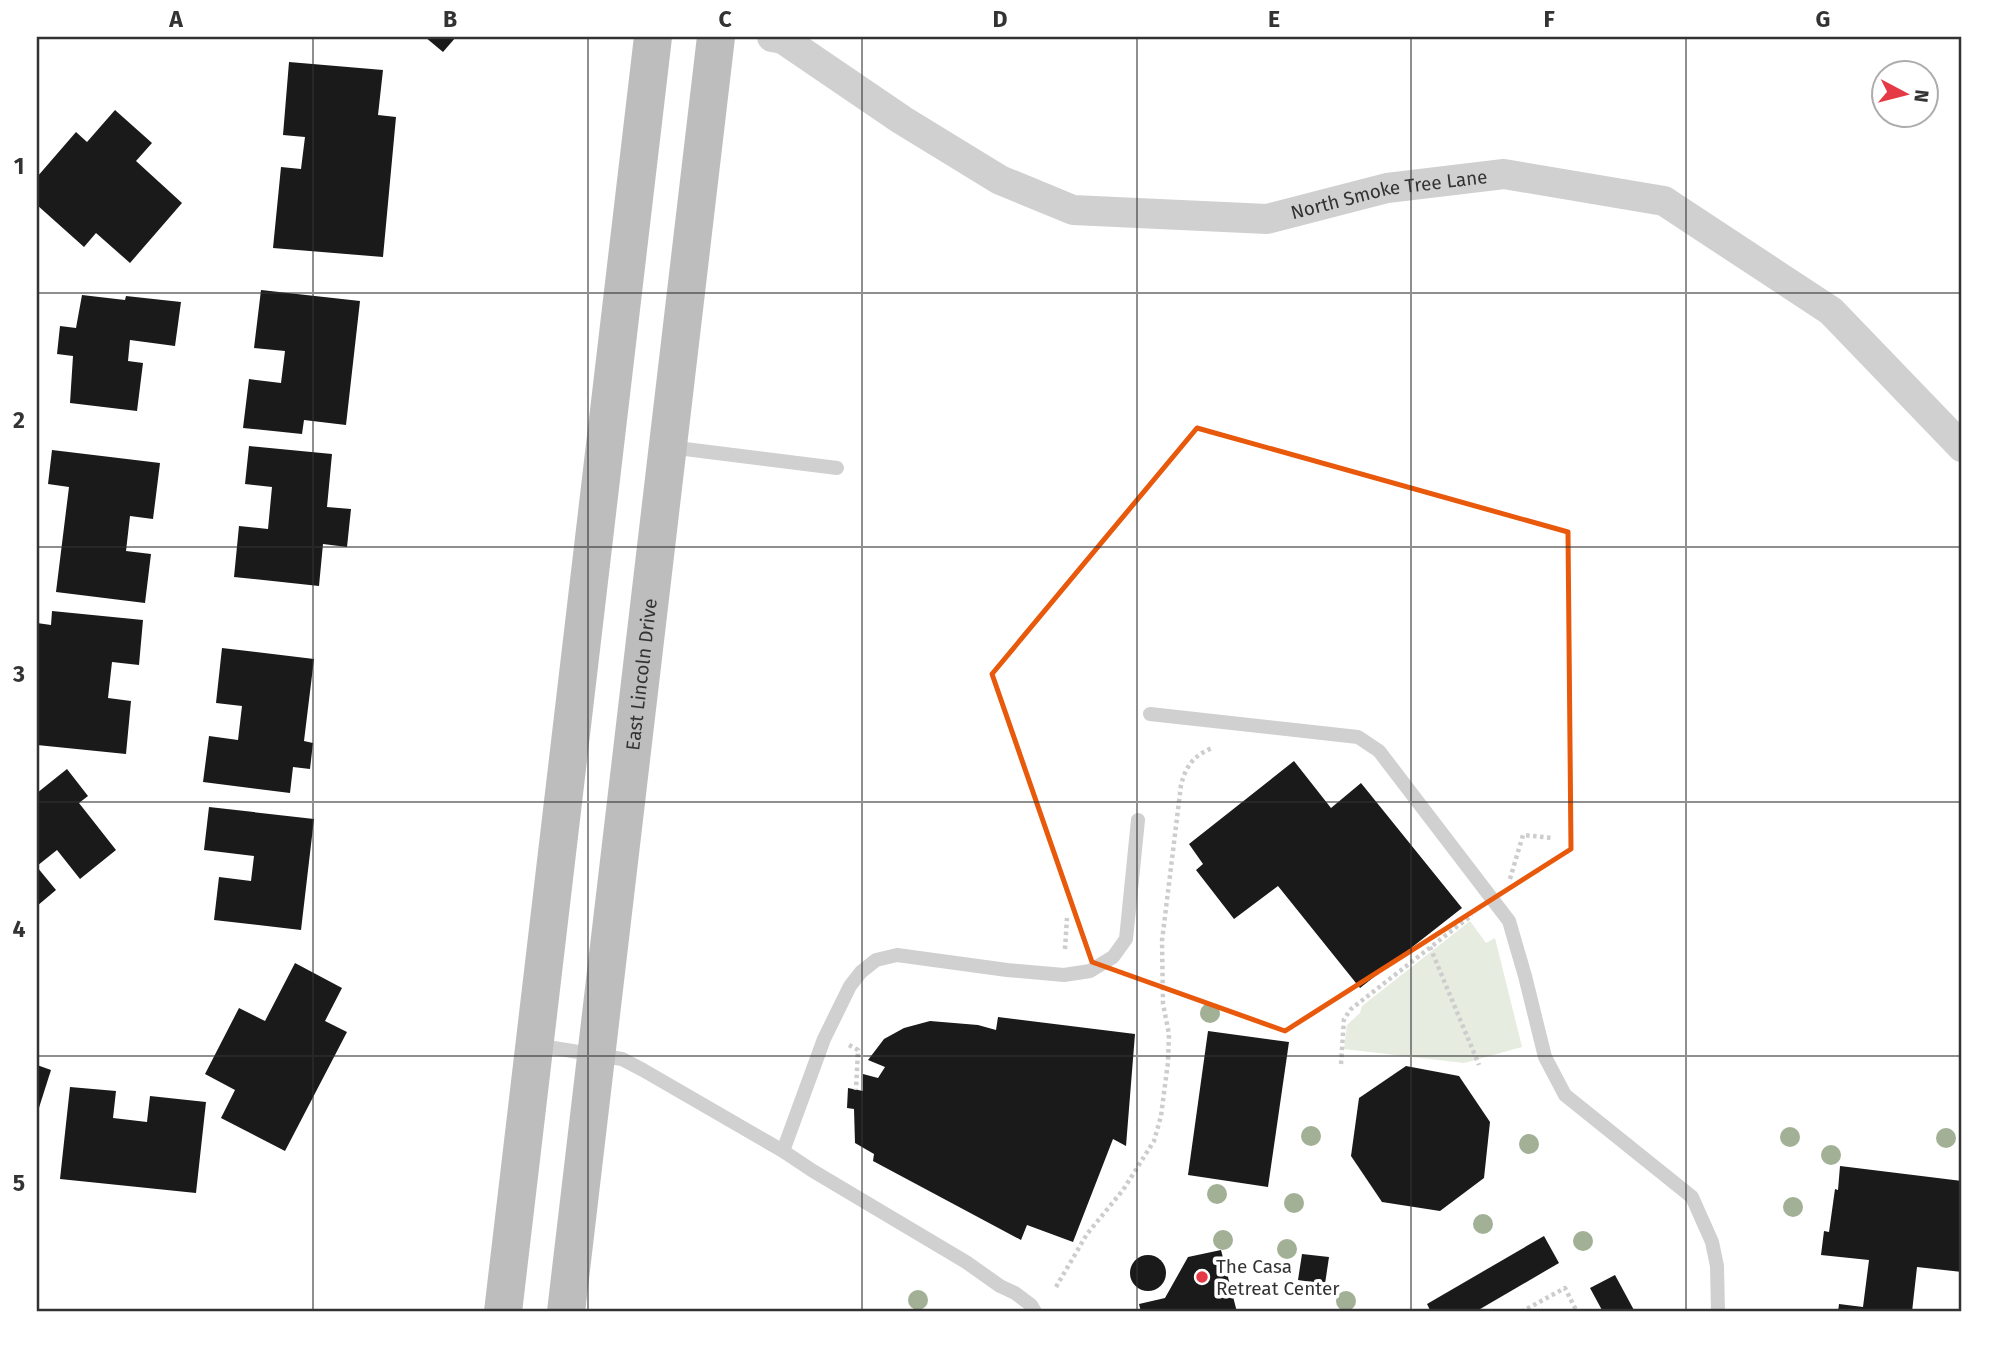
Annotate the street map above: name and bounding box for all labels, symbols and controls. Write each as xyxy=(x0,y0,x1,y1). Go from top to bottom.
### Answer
text: A xyxy=(168,5,183,33)
text: B xyxy=(443,5,457,33)
text: C xyxy=(718,5,732,33)
text: D xyxy=(993,5,1008,33)
text: E xyxy=(1268,5,1280,33)
text: F xyxy=(1543,5,1555,33)
text: G xyxy=(1816,5,1830,33)
north arrow xyxy=(1870,60,1940,130)
text: N xyxy=(1909,88,1934,104)
text: 1 xyxy=(14,152,24,180)
street label: North Smoke Tree Lane xyxy=(1288,165,1489,224)
text: 2 xyxy=(13,406,25,434)
street label: East Lincoln Drive xyxy=(621,597,661,752)
text: 3 xyxy=(12,660,25,688)
text: 4 xyxy=(13,915,26,943)
text: 5 xyxy=(13,1169,25,1197)
place label: The Casa Retreat Center xyxy=(1216,1255,1340,1300)
marker: The Casa Retreat Center xyxy=(1194,1269,1210,1285)

